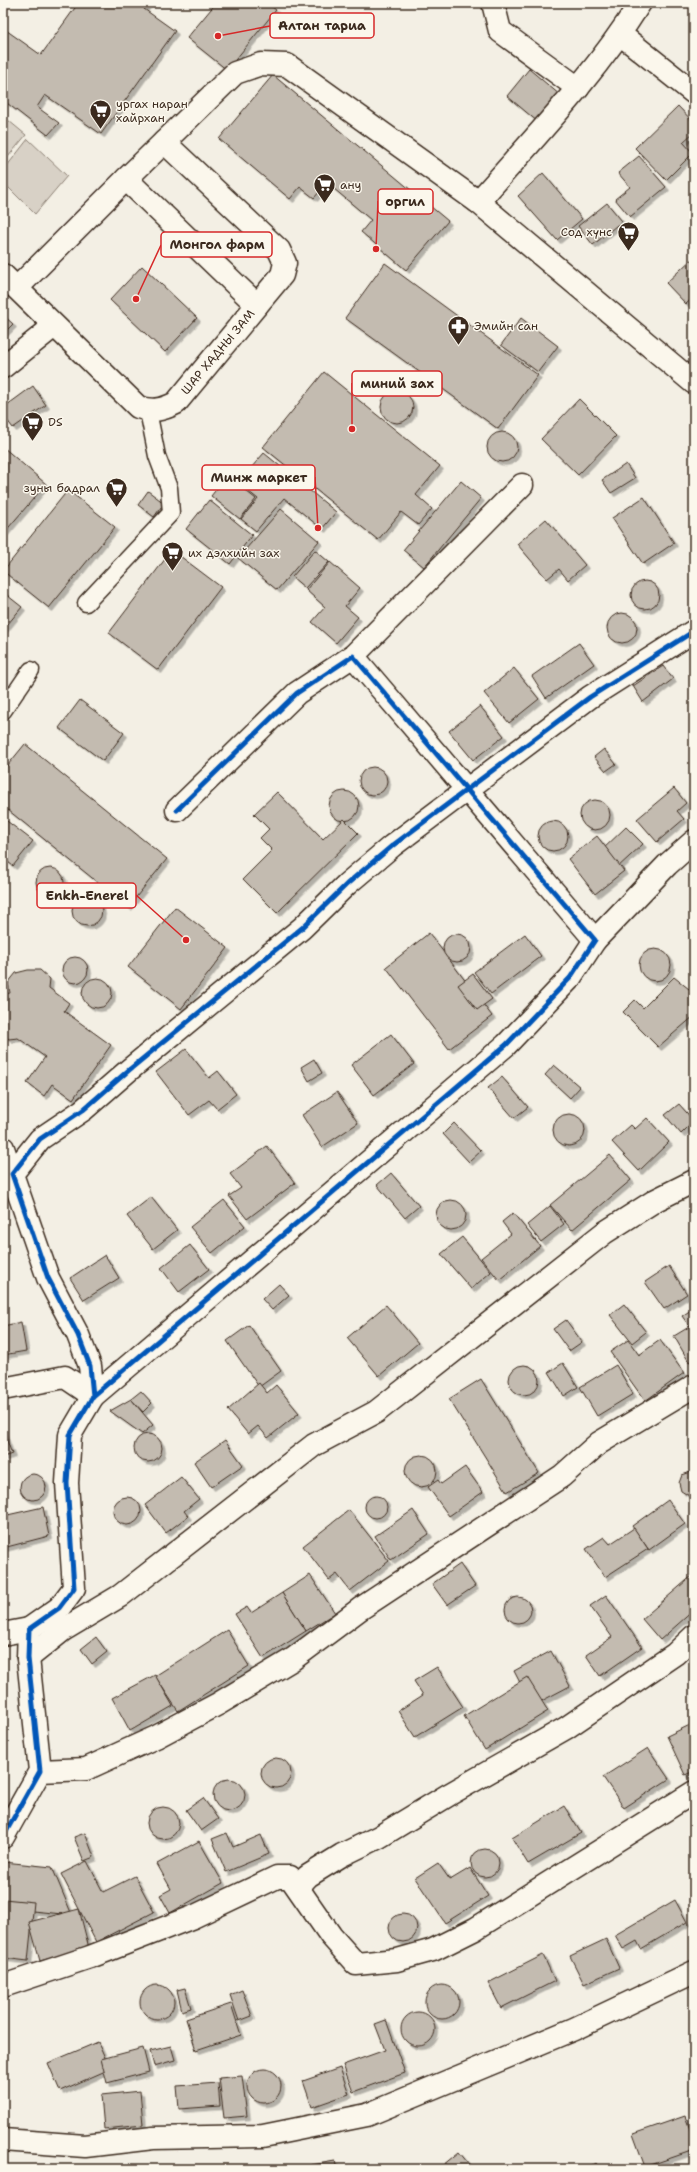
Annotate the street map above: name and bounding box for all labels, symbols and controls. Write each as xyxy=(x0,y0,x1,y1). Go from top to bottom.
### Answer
callout: Алтан тариа xyxy=(270,13,374,38)
text: Алтан тариа xyxy=(278,17,366,34)
place label: ургах наран хайрхан xyxy=(116,96,188,126)
supermarket icon: ургах наран хайрхан xyxy=(87,98,113,131)
supermarket icon: ану xyxy=(311,172,337,205)
place label: ану xyxy=(340,177,362,193)
callout: оргил xyxy=(378,189,433,214)
text: оргил xyxy=(385,193,425,210)
supermarket icon: Сод хүнс xyxy=(615,219,641,252)
place label: Сод хүнс xyxy=(561,224,612,240)
callout: Монгол фарм xyxy=(161,232,272,257)
text: Монгол фарм xyxy=(169,236,265,253)
street label: ШАР ХАДНЫ ЗАМ xyxy=(178,306,259,398)
pharmacy icon: Эмийн сан xyxy=(445,313,471,346)
place label: Эмийн сан xyxy=(474,318,538,334)
callout: миний зах xyxy=(352,371,442,396)
text: миний зах xyxy=(360,375,434,392)
supermarket icon: DS xyxy=(20,409,46,442)
place label: DS xyxy=(48,414,63,430)
callout: Минж маркет xyxy=(202,465,315,490)
text: Минж маркет xyxy=(211,469,308,486)
supermarket icon: зуны бадрал xyxy=(103,475,129,508)
place label: зуны бадрал xyxy=(24,480,100,496)
supermarket icon: их дэлхийн зах xyxy=(159,540,185,573)
place label: их дэлхийн зах xyxy=(188,545,280,561)
callout: Enkh-Enerel xyxy=(37,883,136,908)
text: Enkh-Enerel xyxy=(45,887,129,904)

